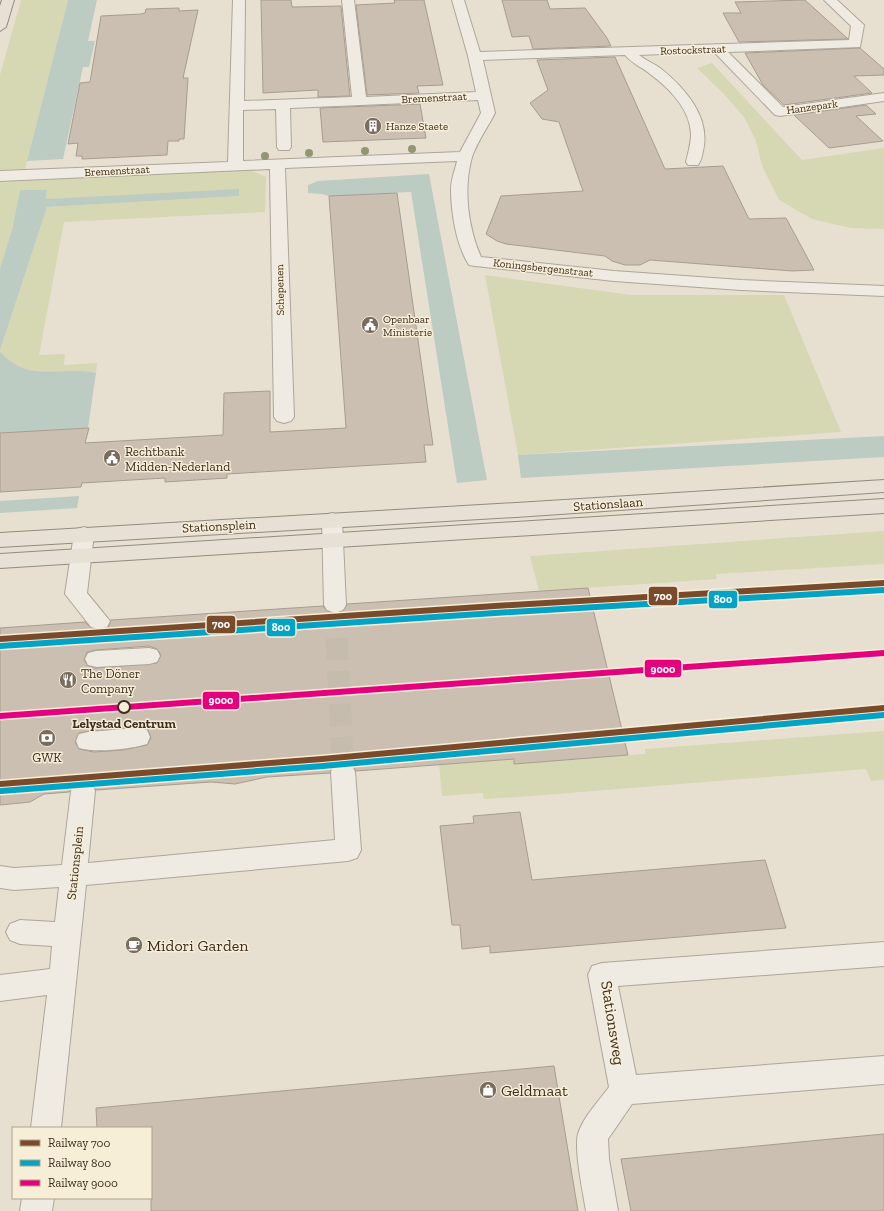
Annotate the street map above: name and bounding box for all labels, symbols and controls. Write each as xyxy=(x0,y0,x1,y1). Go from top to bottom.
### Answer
street label: Rostockstraat xyxy=(660,42,727,58)
street label: Bremenstraat xyxy=(401,90,468,106)
street label: Hanzepark xyxy=(785,97,839,117)
building icon: Hanze Staete xyxy=(363,116,383,136)
place label: Hanze Staete xyxy=(386,120,448,133)
street label: Bremenstraat xyxy=(84,163,151,179)
street label: Koningsbergenstraat xyxy=(492,256,595,280)
street label: Schepenen xyxy=(273,264,287,316)
place label: Openbaar Ministerie xyxy=(383,313,432,339)
public building icon: Openbaar Ministerie xyxy=(360,315,380,335)
place label: Rechtbank Midden-Nederland xyxy=(125,444,230,474)
public building icon: Rechtbank Midden-Nederland xyxy=(102,448,122,468)
street label: Stationslaan xyxy=(573,494,644,514)
street label: Stationsplein xyxy=(182,517,257,535)
line badge: 700 xyxy=(648,586,678,606)
text: 700 xyxy=(654,590,672,603)
line badge: 800 xyxy=(708,590,738,609)
text: 800 xyxy=(714,593,732,606)
line badge: 700 xyxy=(206,615,236,634)
text: 700 xyxy=(212,618,230,631)
line badge: 800 xyxy=(266,618,296,637)
text: 800 xyxy=(272,621,290,634)
line badge: 9000 xyxy=(644,659,682,678)
text: 9000 xyxy=(651,663,675,676)
place label: The Döner Company xyxy=(81,666,140,696)
restaurant icon: The Döner Company xyxy=(58,670,78,690)
line badge: 9000 xyxy=(202,691,240,710)
text: 9000 xyxy=(209,694,233,707)
marker: Lelystad Centrum xyxy=(117,700,131,714)
place label: Lelystad Centrum xyxy=(72,716,176,731)
bank icon: GWK xyxy=(37,728,57,748)
place label: GWK xyxy=(32,750,62,765)
street label: Stationsplein xyxy=(64,825,86,901)
cafe icon: Midori Garden xyxy=(124,935,144,955)
place label: Midori Garden xyxy=(147,936,249,955)
street label: Stationsweg xyxy=(597,979,629,1067)
shop icon: Geldmaat xyxy=(478,1080,498,1100)
place label: Geldmaat xyxy=(501,1081,568,1100)
legend xyxy=(12,1127,152,1199)
text: Railway 700 xyxy=(48,1136,110,1150)
text: Railway 800 xyxy=(48,1156,111,1170)
text: Railway 9000 xyxy=(48,1176,118,1190)

